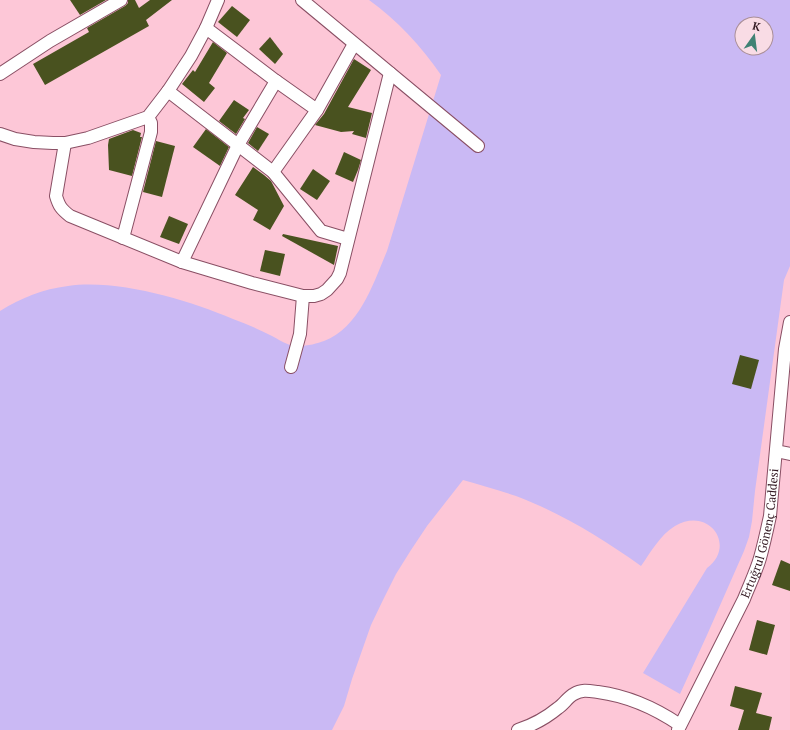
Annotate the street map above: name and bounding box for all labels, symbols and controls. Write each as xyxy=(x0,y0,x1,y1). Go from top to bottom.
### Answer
north arrow xyxy=(734,16,774,56)
text: K xyxy=(751,19,762,34)
street label: Ertuğrul Gönenç Caddesi xyxy=(737,467,781,600)

